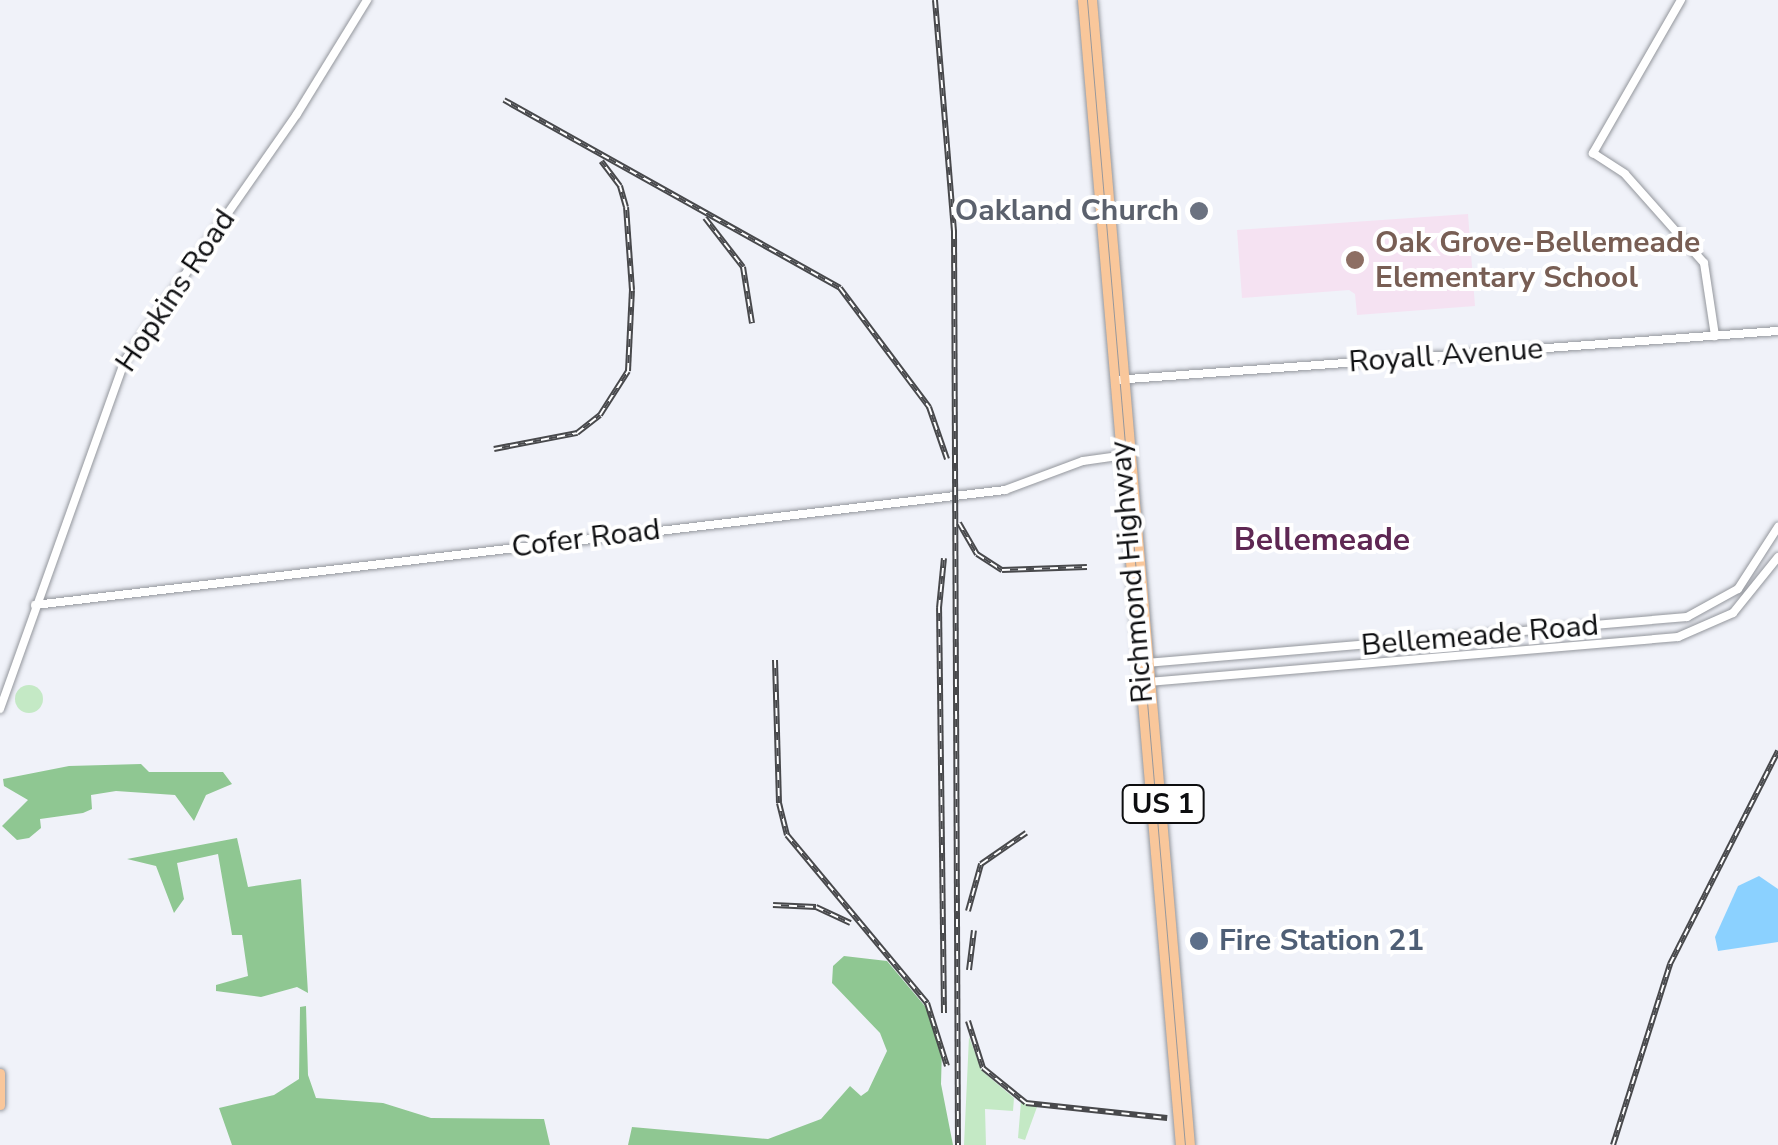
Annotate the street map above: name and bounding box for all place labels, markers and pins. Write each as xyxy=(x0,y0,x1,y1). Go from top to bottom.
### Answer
place label: Oakland Church xyxy=(955,193,1179,229)
marker: Oakland Church xyxy=(1188,200,1210,222)
place label: Oak Grove-Bellemeade Elementary School xyxy=(1375,225,1700,296)
marker: Oak Grove-Bellemeade Elementary School xyxy=(1344,249,1366,271)
place label: Fire Station 21 xyxy=(1219,923,1424,959)
marker: Fire Station 21 xyxy=(1188,930,1210,952)

